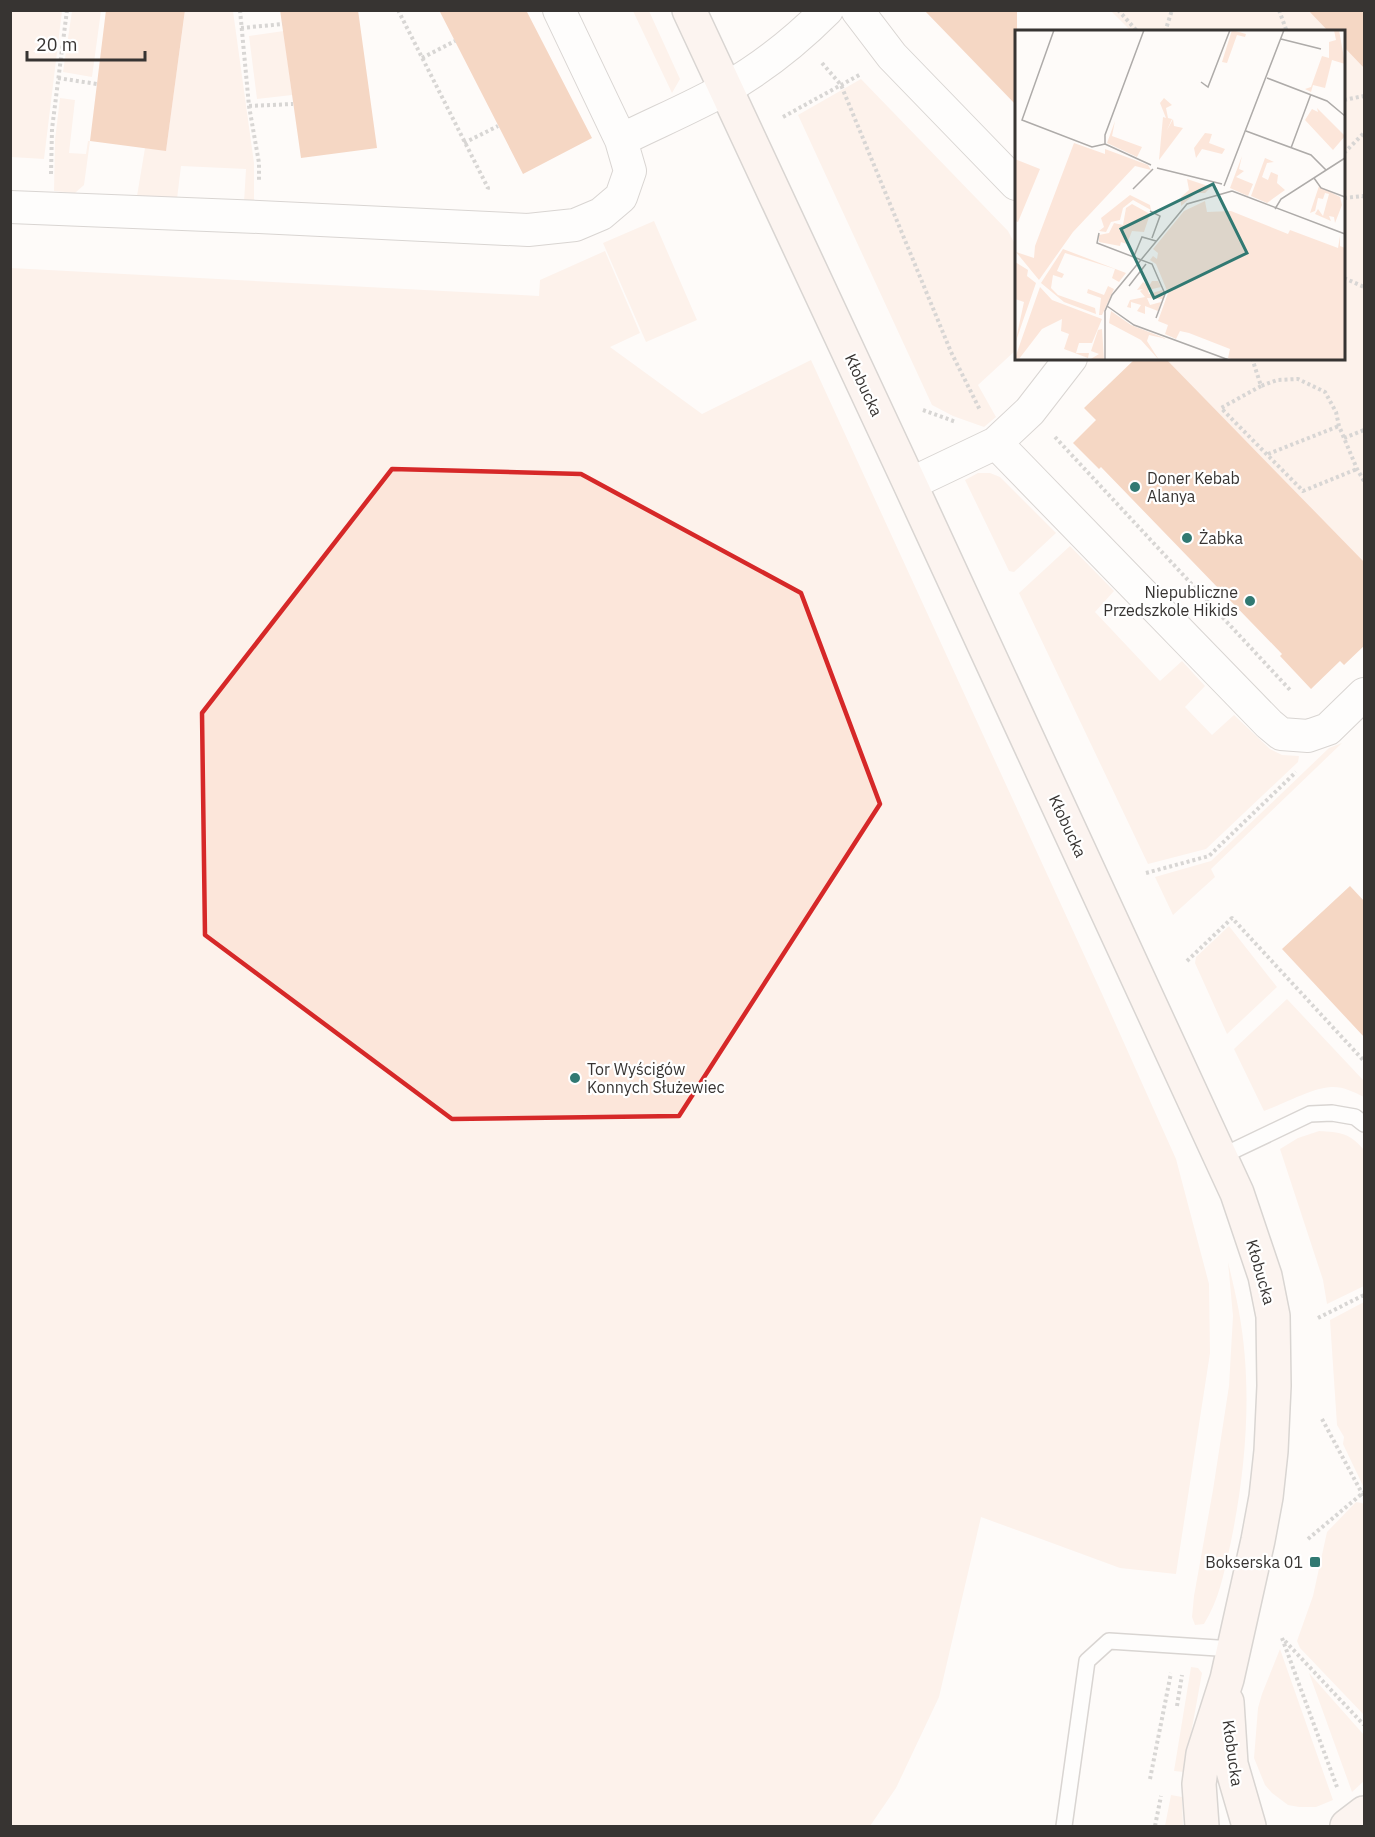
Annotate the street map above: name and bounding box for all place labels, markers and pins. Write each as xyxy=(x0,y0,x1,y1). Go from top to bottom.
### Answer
place label: Doner Kebab Alanya xyxy=(1147,468,1240,506)
marker: Doner Kebab Alanya xyxy=(1128,480,1142,494)
place label: Żabka xyxy=(1199,528,1243,548)
marker: Żabka xyxy=(1180,531,1194,545)
place label: Niepubliczne Przedszkole Hikids xyxy=(1103,582,1238,620)
marker: Niepubliczne Przedszkole Hikids xyxy=(1243,594,1257,608)
place label: Tor Wyścigów Konnych Służewiec xyxy=(587,1059,725,1097)
marker: Tor Wyścigów Konnych Służewiec xyxy=(568,1071,582,1085)
place label: Bokserska 01 xyxy=(1205,1552,1303,1572)
marker: Bokserska 01 xyxy=(1308,1555,1322,1569)

